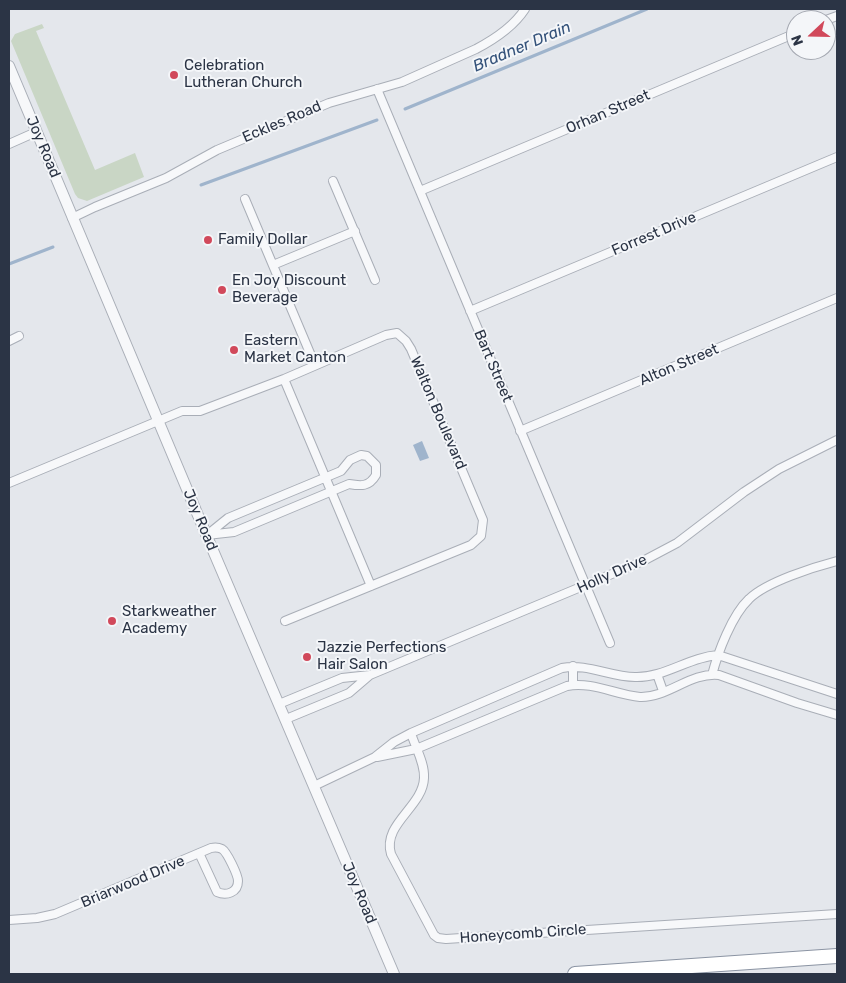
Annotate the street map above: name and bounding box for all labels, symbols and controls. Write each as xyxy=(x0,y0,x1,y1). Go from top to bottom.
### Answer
north arrow xyxy=(786,10,836,60)
water label: Bradner Drain xyxy=(470,18,574,76)
text: N xyxy=(788,32,807,48)
place label: Celebration Lutheran Church xyxy=(184,57,302,92)
marker: Celebration Lutheran Church xyxy=(168,69,180,81)
street label: Orhan Street xyxy=(563,86,653,138)
street label: Eckles Road xyxy=(240,97,324,147)
street label: Joy Road xyxy=(22,113,64,181)
street label: Forrest Drive xyxy=(609,208,699,260)
place label: Family Dollar xyxy=(218,231,307,249)
marker: Family Dollar xyxy=(202,234,214,246)
place label: En Joy Discount Beverage xyxy=(232,272,346,307)
marker: En Joy Discount Beverage xyxy=(216,284,228,296)
street label: Bart Street xyxy=(470,327,516,405)
place label: Eastern Market Canton xyxy=(244,332,346,367)
street label: Alton Street xyxy=(637,340,721,390)
marker: Eastern Market Canton xyxy=(228,344,240,356)
street label: Walton Boulevard xyxy=(406,354,470,472)
street label: Joy Road xyxy=(179,486,221,554)
street label: Holly Drive xyxy=(574,551,650,597)
place label: Starkweather Academy xyxy=(122,603,216,638)
marker: Starkweather Academy xyxy=(106,615,118,627)
place label: Jazzie Perfections Hair Salon xyxy=(317,639,446,674)
marker: Jazzie Perfections Hair Salon xyxy=(301,651,313,663)
street label: Briarwood Drive xyxy=(78,852,188,912)
street label: Joy Road xyxy=(338,859,380,927)
street label: Honeycomb Circle xyxy=(459,921,587,947)

